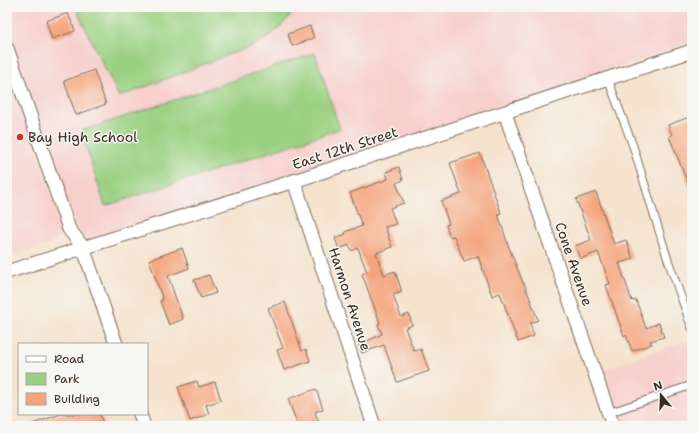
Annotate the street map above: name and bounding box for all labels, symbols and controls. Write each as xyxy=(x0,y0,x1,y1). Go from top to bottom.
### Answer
street label: East 12th Street xyxy=(290,122,400,174)
place label: Bay High School xyxy=(28,128,138,146)
marker: Bay High School xyxy=(15,132,25,142)
street label: Cone Avenue xyxy=(551,220,597,308)
street label: Harmon Avenue xyxy=(325,245,375,353)
legend xyxy=(18,343,148,415)
text: Road xyxy=(54,351,85,367)
text: Park xyxy=(54,371,80,387)
north arrow xyxy=(641,375,681,415)
text: N xyxy=(651,377,665,395)
text: Building xyxy=(54,391,100,407)

